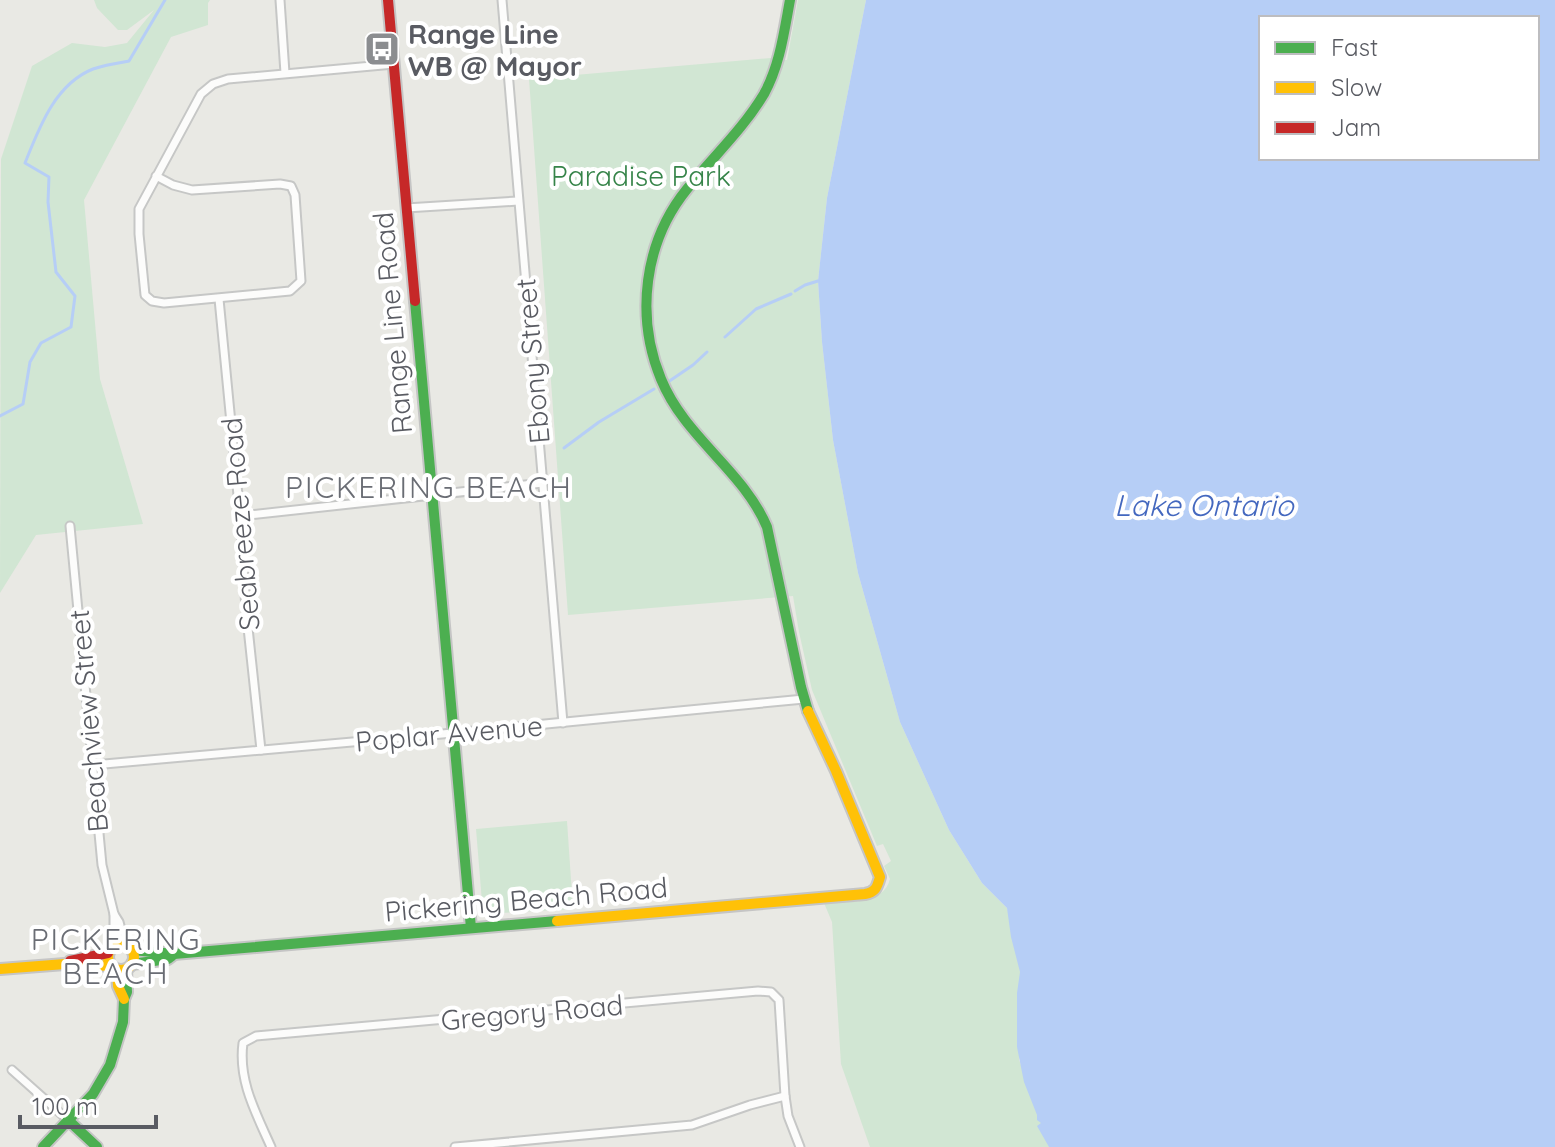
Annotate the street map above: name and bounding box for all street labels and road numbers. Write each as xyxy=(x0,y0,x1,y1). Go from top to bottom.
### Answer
street label: Range Line Road xyxy=(365,211,419,435)
street label: Ebony Street xyxy=(507,277,557,445)
street label: Seabreeze Road xyxy=(213,416,267,632)
street label: Beachview Street xyxy=(61,608,115,834)
street label: Poplar Avenue xyxy=(354,707,544,759)
street label: Pickering Beach Road xyxy=(383,869,669,929)
street label: Gregory Road xyxy=(439,987,625,1037)

